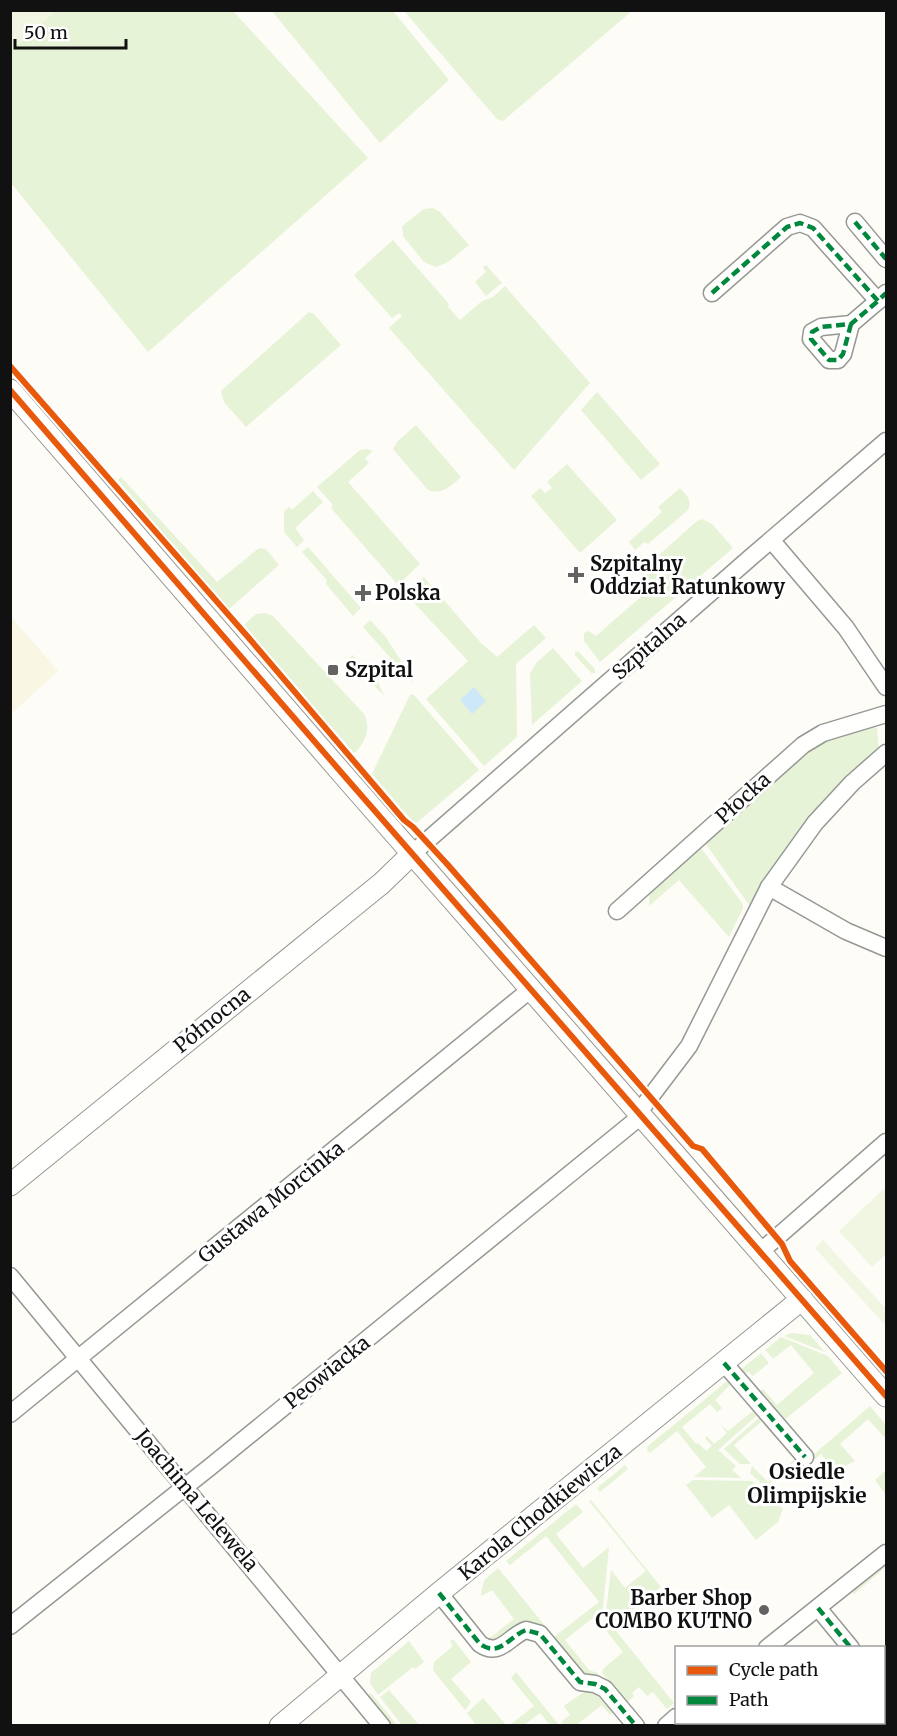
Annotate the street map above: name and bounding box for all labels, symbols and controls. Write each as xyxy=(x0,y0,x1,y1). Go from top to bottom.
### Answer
scale bar xyxy=(15,12,126,50)
text: 50 m xyxy=(24,21,68,44)
place label: Szpitalny Oddział Ratunkowy xyxy=(590,551,785,599)
marker: Szpitalny Oddział Ratunkowy xyxy=(567,566,585,584)
place label: Polska xyxy=(375,580,441,605)
marker: Polska xyxy=(356,586,370,600)
street label: Szpitalna xyxy=(607,606,691,685)
place label: Szpital xyxy=(345,657,413,682)
marker: Szpital xyxy=(326,663,340,677)
street label: Płocka xyxy=(710,766,775,829)
street label: Północna xyxy=(168,981,255,1058)
street label: Gustawa Morcinka xyxy=(193,1135,349,1268)
street label: Peowiacka xyxy=(279,1329,375,1414)
street label: Joachima Lelewela xyxy=(130,1423,264,1576)
street label: Karola Chodkiewicza xyxy=(453,1438,626,1585)
district label: Osiedle Olimpijskie xyxy=(747,1458,867,1509)
place label: Barber Shop COMBO KUTNO xyxy=(595,1585,752,1633)
marker: Barber Shop COMBO KUTNO xyxy=(757,1603,771,1617)
legend xyxy=(675,1646,885,1724)
text: Cycle path xyxy=(729,1658,819,1681)
text: Path xyxy=(729,1688,769,1711)

